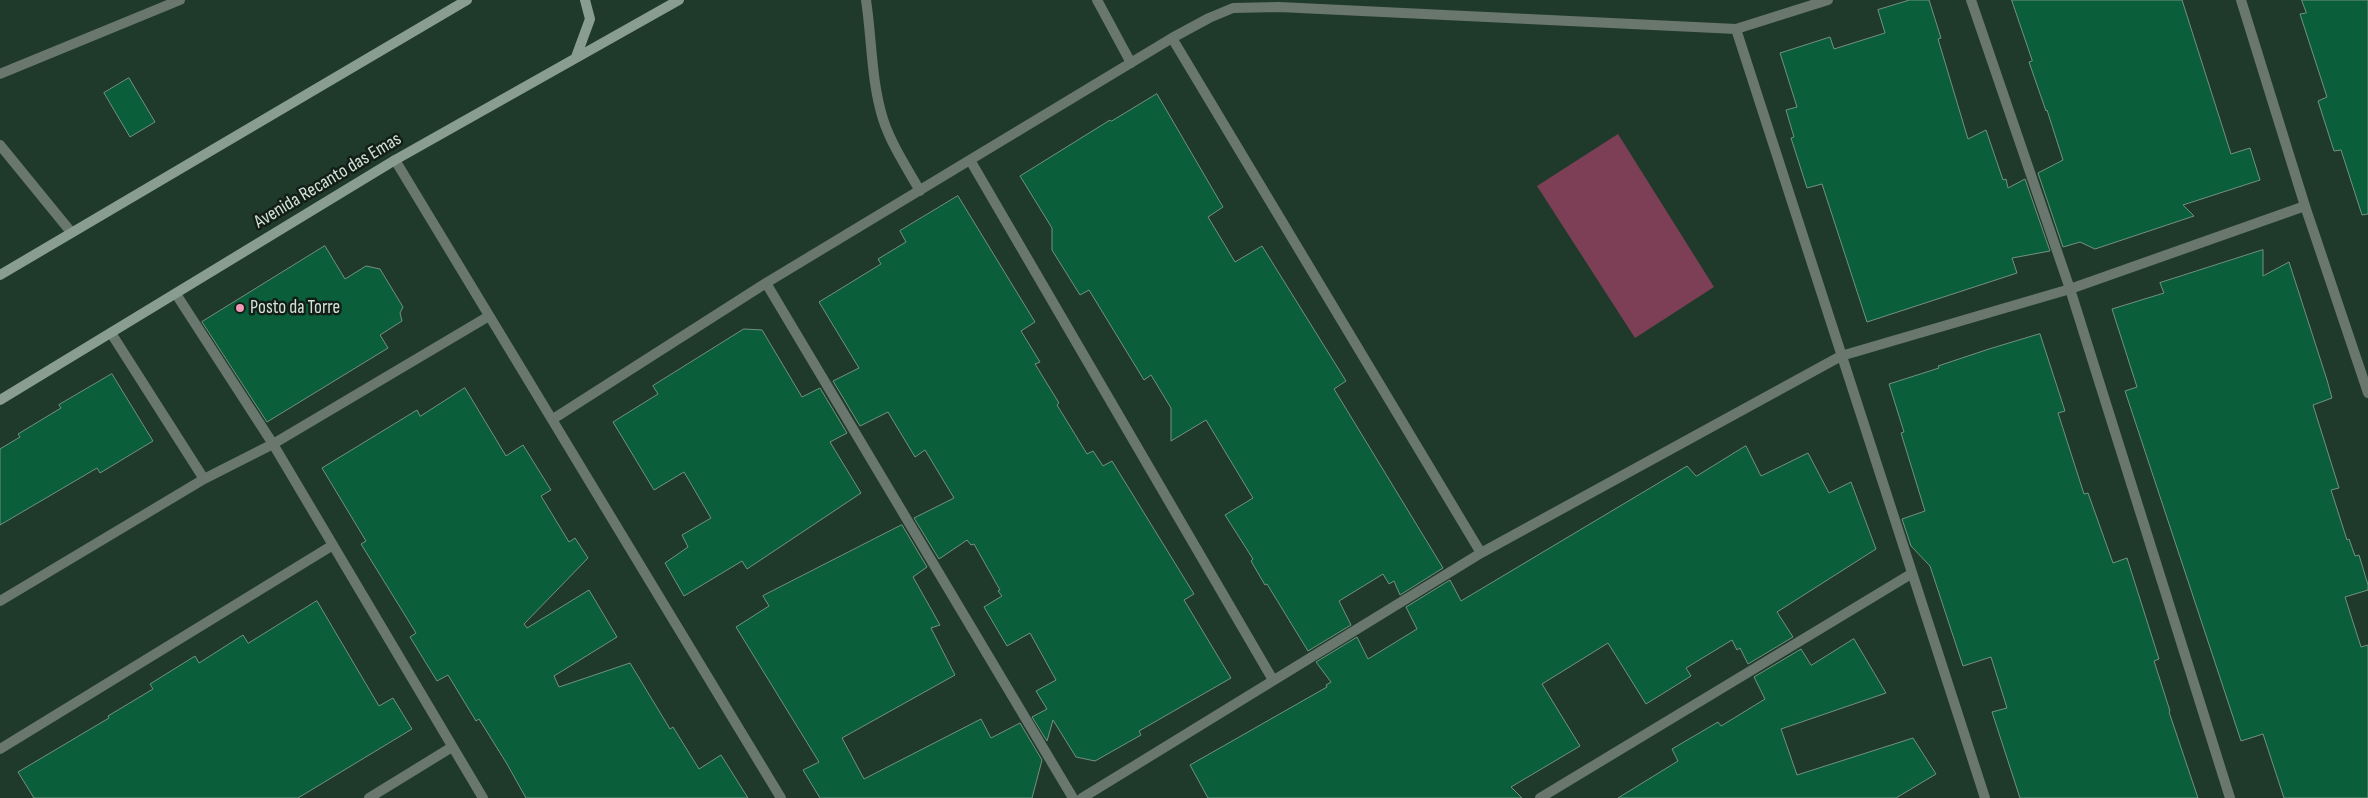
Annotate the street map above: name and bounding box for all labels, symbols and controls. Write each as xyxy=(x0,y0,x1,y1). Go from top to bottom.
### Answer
street label: Avenida Recanto das Emas xyxy=(250,128,406,234)
place label: Posto da Torre xyxy=(250,297,340,319)
marker: Posto da Torre xyxy=(234,302,246,314)

